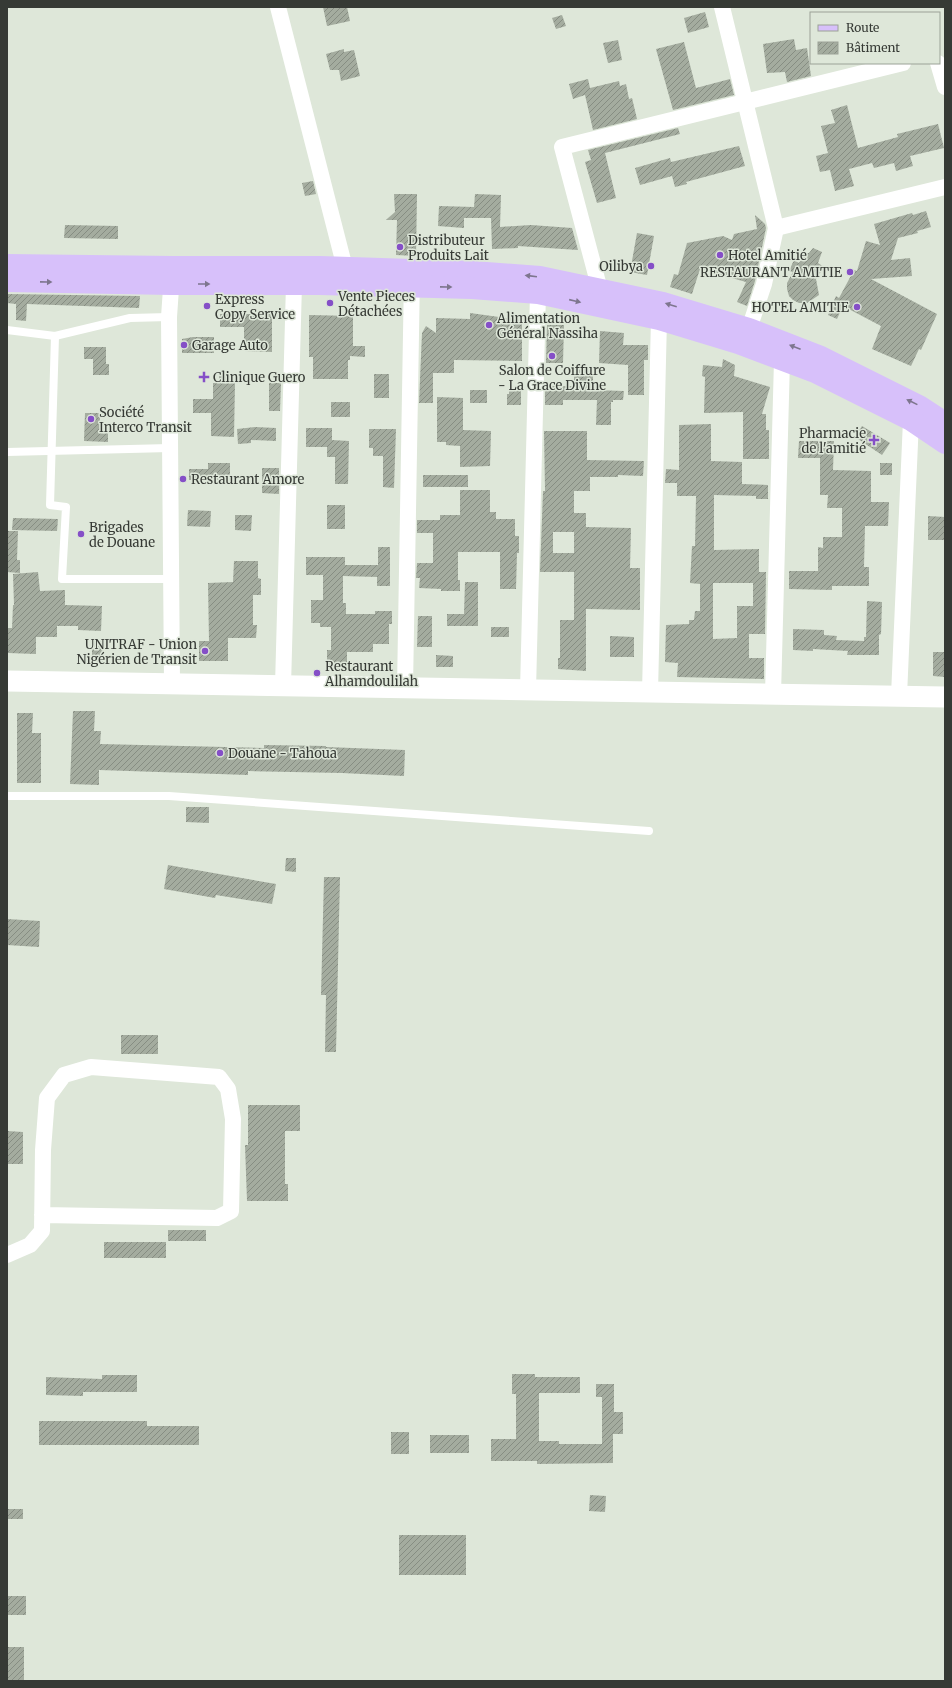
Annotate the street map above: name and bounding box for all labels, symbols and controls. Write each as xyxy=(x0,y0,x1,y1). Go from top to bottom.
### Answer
legend xyxy=(810,12,940,64)
text: Route xyxy=(846,20,879,35)
text: Bâtiment xyxy=(846,40,900,55)
place label: Distributeur Produits Lait xyxy=(408,232,489,264)
marker: Distributeur Produits Lait xyxy=(395,242,405,252)
place label: Hotel Amitié xyxy=(728,247,807,264)
marker: Hotel Amitié xyxy=(715,250,725,260)
place label: Oilibya xyxy=(599,258,643,275)
marker: Oilibya xyxy=(646,261,656,271)
place label: RESTAURANT AMITIE xyxy=(700,264,843,281)
marker: RESTAURANT AMITIE xyxy=(845,267,855,277)
one-way arrow xyxy=(525,273,537,279)
one-way arrow xyxy=(40,279,53,285)
one-way arrow xyxy=(198,281,211,287)
one-way arrow xyxy=(440,284,452,291)
place label: Vente Pieces Détachées xyxy=(337,288,415,320)
place label: Express Copy Service xyxy=(215,291,295,323)
marker: Vente Pieces Détachées xyxy=(325,298,335,308)
one-way arrow xyxy=(569,299,581,305)
place label: HOTEL AMITIE xyxy=(751,299,850,316)
marker: Express Copy Service xyxy=(202,301,212,311)
one-way arrow xyxy=(665,302,677,308)
marker: HOTEL AMITIE xyxy=(852,302,862,312)
place label: Alimentation Général Nassiha xyxy=(496,310,598,342)
marker: Alimentation Général Nassiha xyxy=(484,320,494,330)
place label: Garage Auto xyxy=(192,337,268,354)
marker: Garage Auto xyxy=(179,340,189,350)
one-way arrow xyxy=(788,343,800,349)
marker: Salon de Coiffure - La Grace Divine xyxy=(547,351,557,361)
place label: Salon de Coiffure - La Grace Divine xyxy=(498,362,606,394)
place label: Clinique Guero xyxy=(213,369,306,386)
marker: Clinique Guero xyxy=(198,371,210,383)
one-way arrow xyxy=(906,399,918,405)
place label: Société Interco Transit xyxy=(99,404,192,436)
marker: Société Interco Transit xyxy=(86,414,96,424)
place label: Pharmacie de l'amitié xyxy=(799,425,866,457)
marker: Pharmacie de l'amitié xyxy=(869,435,879,445)
place label: Restaurant Amore xyxy=(191,471,305,488)
marker: Restaurant Amore xyxy=(178,474,188,484)
place label: Brigades de Douane xyxy=(89,519,155,551)
marker: Brigades de Douane xyxy=(76,529,86,539)
place label: UNITRAF - Union Nigérien de Transit xyxy=(77,636,197,668)
marker: UNITRAF - Union Nigérien de Transit xyxy=(200,646,210,656)
place label: Restaurant Alhamdoulilah xyxy=(324,658,419,690)
marker: Restaurant Alhamdoulilah xyxy=(312,668,322,678)
place label: Douane - Tahoua xyxy=(228,745,337,762)
marker: Douane - Tahoua xyxy=(215,748,225,758)

